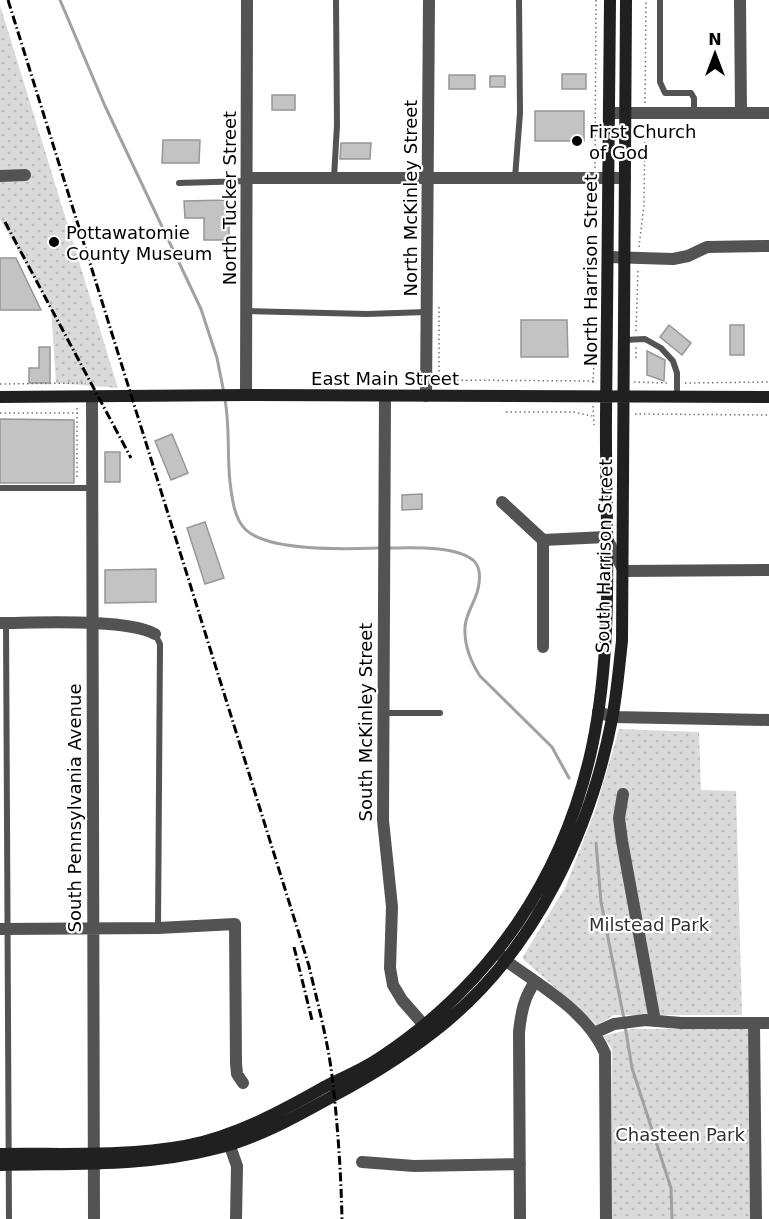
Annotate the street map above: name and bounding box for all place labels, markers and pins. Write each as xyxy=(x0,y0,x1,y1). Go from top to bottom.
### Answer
place label: First Church of God xyxy=(589,121,696,163)
marker: First Church of God xyxy=(570,134,584,148)
place label: Pottawatomie County Museum xyxy=(66,222,212,264)
marker: Pottawatomie County Museum xyxy=(47,235,61,249)

